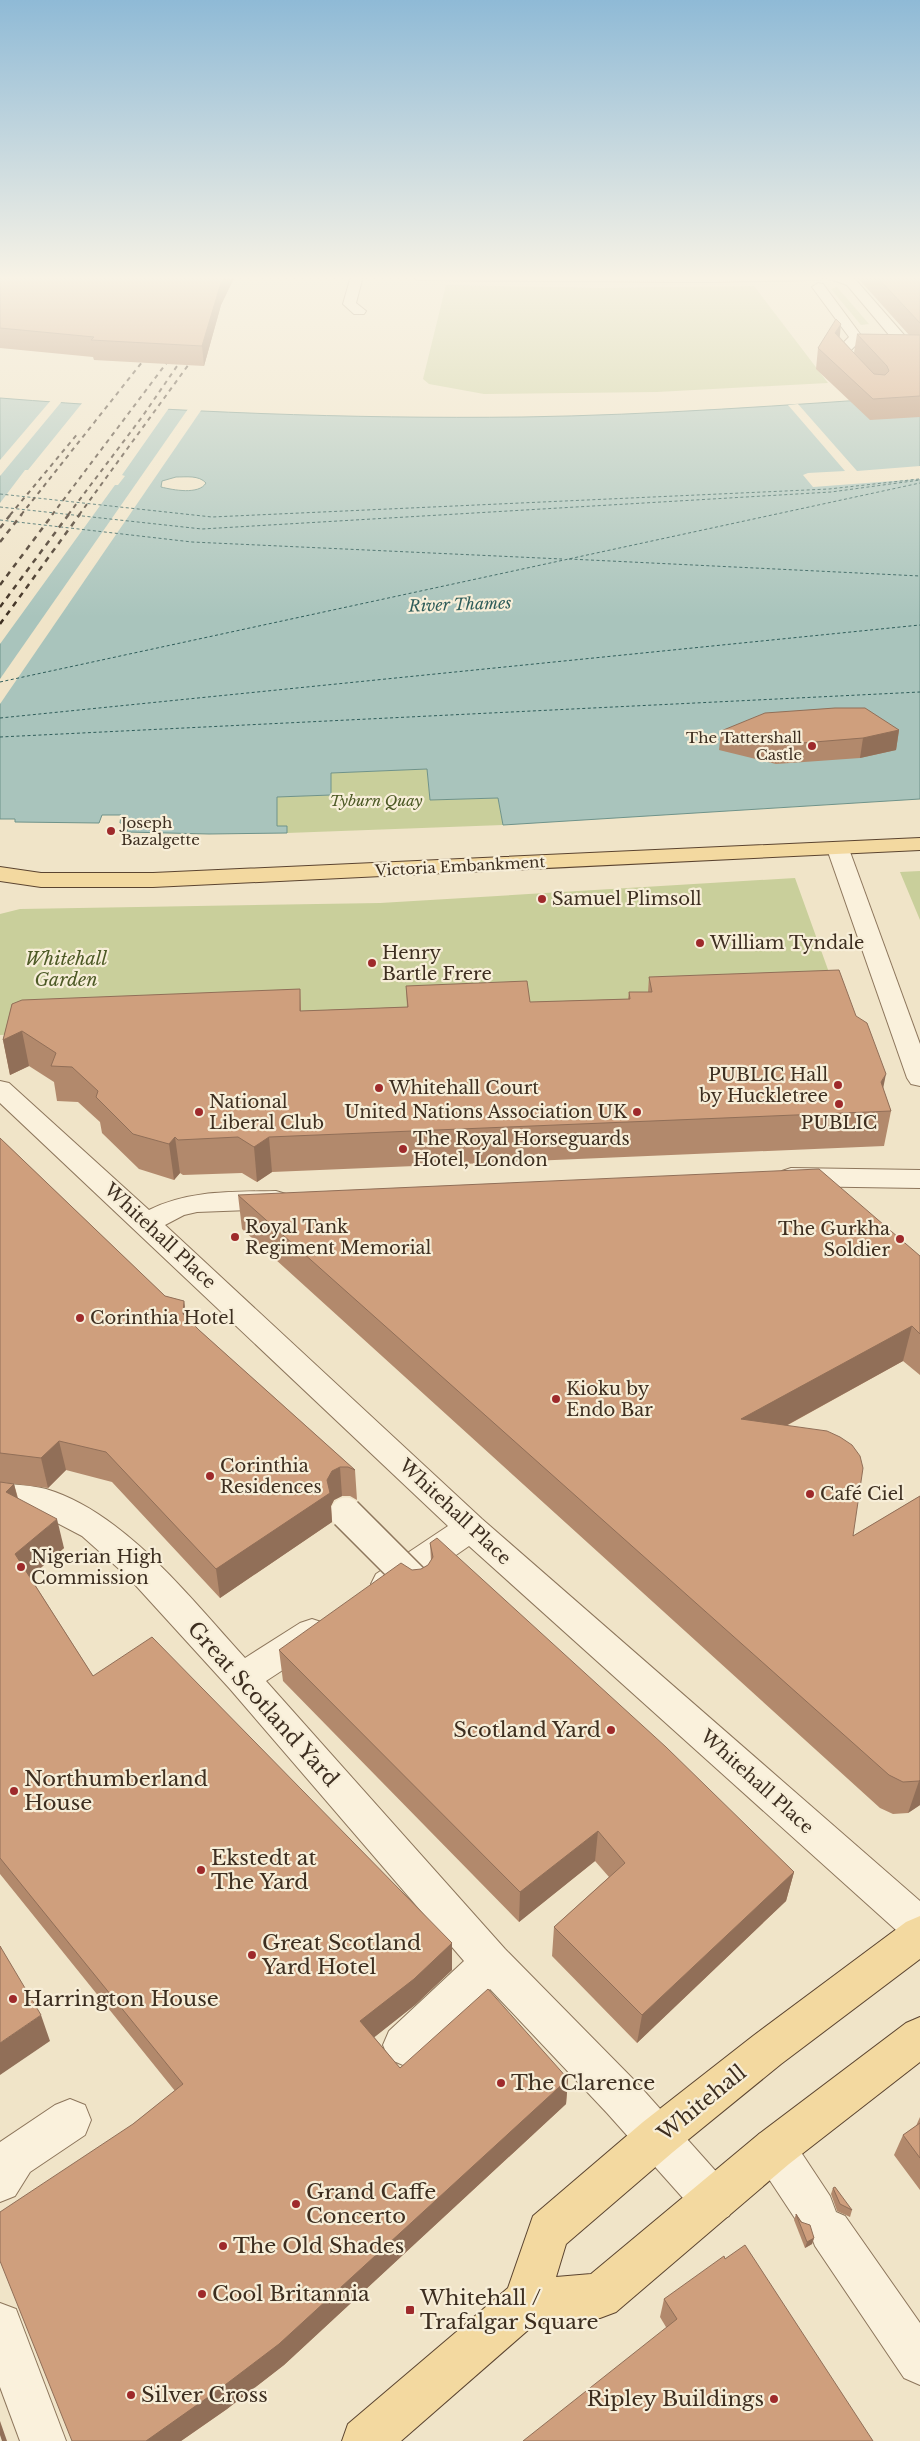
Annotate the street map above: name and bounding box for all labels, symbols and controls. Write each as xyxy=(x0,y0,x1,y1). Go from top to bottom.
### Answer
water label: River Thames xyxy=(407,592,512,616)
place label: The Tattershall Castle xyxy=(686,728,802,764)
marker: The Tattershall Castle xyxy=(806,740,818,752)
park label: Tyburn Quay xyxy=(330,791,423,810)
place label: Joseph Bazalgette xyxy=(119,813,200,849)
marker: Joseph Bazalgette xyxy=(105,825,117,837)
street label: Victoria Embankment xyxy=(373,852,546,880)
place label: Samuel Plimsoll xyxy=(552,888,702,910)
marker: Samuel Plimsoll xyxy=(536,893,548,905)
place label: William Tyndale xyxy=(709,932,864,954)
marker: William Tyndale xyxy=(694,937,706,949)
place label: Henry Bartle Frere xyxy=(382,942,492,985)
park label: Whitehall Garden xyxy=(25,948,107,991)
marker: Henry Bartle Frere xyxy=(366,957,378,969)
place label: PUBLIC Hall by Huckletree xyxy=(698,1064,828,1107)
place label: Whitehall Court xyxy=(388,1077,539,1099)
marker: PUBLIC Hall by Huckletree xyxy=(832,1079,844,1091)
marker: Whitehall Court xyxy=(373,1082,385,1094)
place label: National Liberal Club xyxy=(209,1091,324,1134)
marker: PUBLIC xyxy=(833,1098,845,1110)
place label: United Nations Association UK xyxy=(344,1101,628,1123)
marker: National Liberal Club xyxy=(193,1106,205,1118)
marker: United Nations Association UK xyxy=(631,1106,643,1118)
place label: PUBLIC xyxy=(801,1112,877,1134)
place label: The Royal Horseguards Hotel, London xyxy=(413,1128,630,1171)
marker: The Royal Horseguards Hotel, London xyxy=(397,1143,409,1155)
street label: Whitehall Place xyxy=(99,1178,220,1293)
place label: Royal Tank Regiment Memorial xyxy=(245,1216,432,1259)
place label: The Gurkha Soldier xyxy=(778,1218,890,1261)
marker: Royal Tank Regiment Memorial xyxy=(229,1231,241,1243)
marker: The Gurkha Soldier xyxy=(894,1233,906,1245)
place label: Corinthia Hotel xyxy=(90,1307,235,1329)
marker: Corinthia Hotel xyxy=(74,1312,86,1324)
place label: Kioku by Endo Bar xyxy=(566,1378,653,1421)
marker: Kioku by Endo Bar xyxy=(550,1393,562,1405)
street label: Whitehall Place xyxy=(394,1454,515,1569)
place label: Corinthia Residences xyxy=(220,1455,322,1498)
marker: Corinthia Residences xyxy=(204,1470,216,1482)
place label: Café Ciel xyxy=(820,1483,904,1505)
marker: Café Ciel xyxy=(804,1488,816,1500)
place label: Nigerian High Commission xyxy=(31,1546,162,1589)
marker: Nigerian High Commission xyxy=(15,1561,27,1573)
street label: Great Scotland Yard xyxy=(182,1616,344,1792)
place label: Scotland Yard xyxy=(453,1717,601,1743)
marker: Scotland Yard xyxy=(605,1724,617,1736)
street label: Whitehall Place xyxy=(695,1725,818,1839)
place label: Northumberland House xyxy=(24,1766,208,1816)
marker: Northumberland House xyxy=(8,1785,20,1797)
place label: Ekstedt at The Yard xyxy=(211,1845,316,1895)
marker: Ekstedt at The Yard xyxy=(195,1864,207,1876)
place label: Great Scotland Yard Hotel xyxy=(261,1930,421,1980)
marker: Great Scotland Yard Hotel xyxy=(246,1949,258,1961)
place label: Harrington House xyxy=(23,1986,219,2012)
marker: Harrington House xyxy=(7,1993,19,2005)
street label: Whitehall xyxy=(652,2059,752,2147)
place label: The Clarence xyxy=(511,2070,655,2096)
marker: The Clarence xyxy=(495,2077,507,2089)
place label: Grand Caffe Concerto xyxy=(306,2179,436,2229)
marker: Grand Caffe Concerto xyxy=(290,2198,302,2210)
place label: The Old Shades xyxy=(233,2233,404,2259)
marker: The Old Shades xyxy=(217,2240,229,2252)
place label: Cool Britannia xyxy=(212,2281,370,2307)
place label: Whitehall / Trafalgar Square xyxy=(419,2285,599,2335)
marker: Cool Britannia xyxy=(196,2288,208,2300)
marker: Whitehall / Trafalgar Square xyxy=(404,2304,416,2316)
place label: Silver Cross xyxy=(141,2382,268,2408)
place label: Ripley Buildings xyxy=(587,2386,764,2412)
marker: Silver Cross xyxy=(125,2389,137,2401)
marker: Ripley Buildings xyxy=(768,2393,780,2405)

